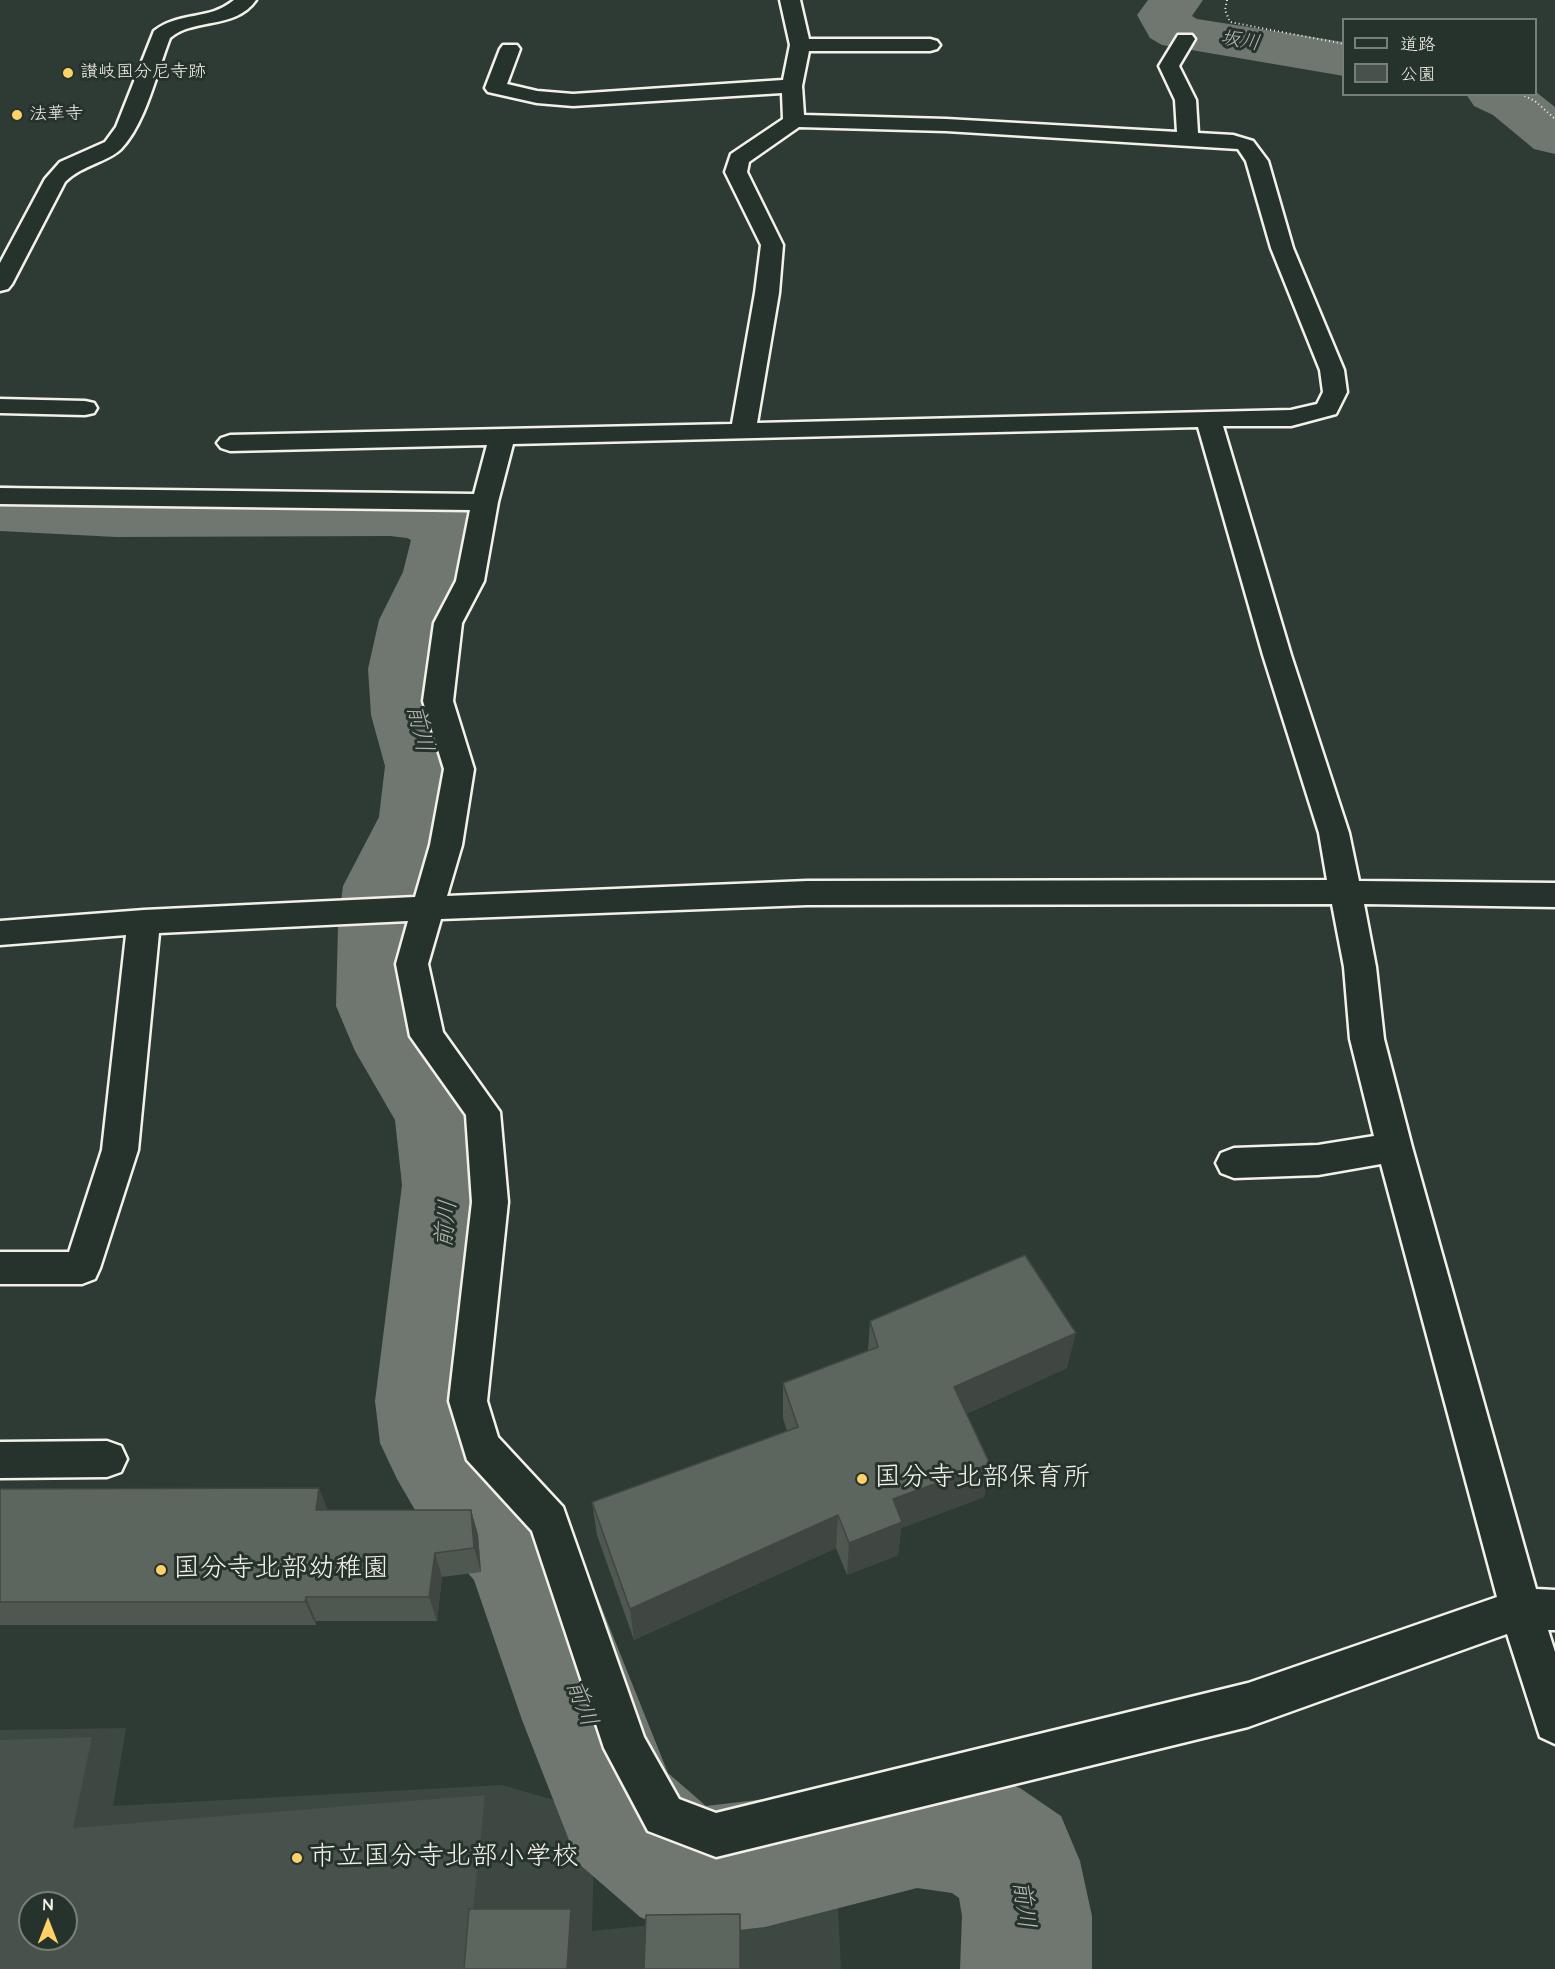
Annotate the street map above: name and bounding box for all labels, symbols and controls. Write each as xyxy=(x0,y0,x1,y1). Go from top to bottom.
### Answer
legend xyxy=(1342,18,1537,96)
water label: 坂川 xyxy=(1218,27,1262,57)
text: 道路 xyxy=(1400,32,1436,57)
place label: 讃岐国分尼寺跡 xyxy=(80,62,206,84)
text: 公園 xyxy=(1400,62,1436,87)
marker: 讃岐国分尼寺跡 xyxy=(61,66,75,80)
place label: 法華寺 xyxy=(29,104,83,126)
marker: 法華寺 xyxy=(10,108,24,122)
water label: 前川 xyxy=(399,702,437,756)
water label: 前川 xyxy=(431,1199,465,1249)
place label: 国分寺北部保育所 xyxy=(874,1463,1090,1495)
marker: 国分寺北部保育所 xyxy=(855,1472,869,1486)
place label: 国分寺北部幼稚園 xyxy=(173,1554,389,1586)
marker: 国分寺北部幼稚園 xyxy=(154,1563,168,1577)
water label: 前川 xyxy=(558,1676,602,1732)
place label: 市立国分寺北部小学校 xyxy=(309,1842,579,1874)
marker: 市立国分寺北部小学校 xyxy=(290,1851,304,1865)
water label: 前川 xyxy=(1005,1879,1039,1931)
north arrow xyxy=(18,1891,78,1951)
text: N xyxy=(43,1894,53,1916)

